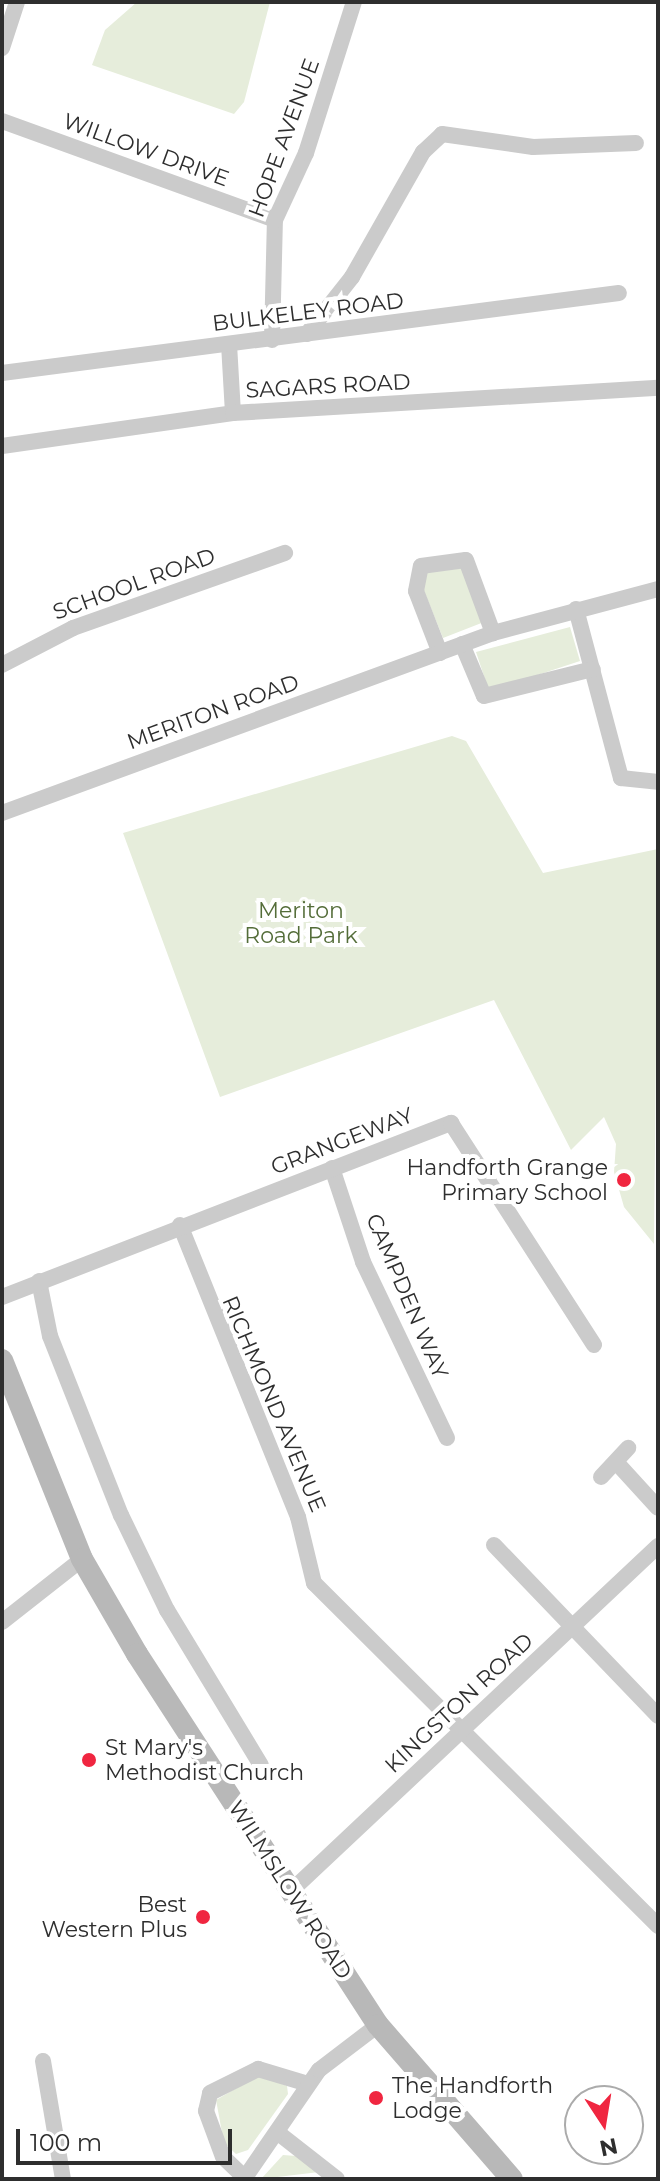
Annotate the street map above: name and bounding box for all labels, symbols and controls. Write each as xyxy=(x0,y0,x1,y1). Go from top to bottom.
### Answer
street label: HOPE AVENUE xyxy=(243,55,325,221)
street label: WILLOW DRIVE xyxy=(59,108,233,192)
street label: BULKELEY ROAD xyxy=(211,287,405,337)
street label: SAGARS ROAD xyxy=(245,368,411,404)
street label: SCHOOL ROAD xyxy=(49,542,219,626)
street label: MERITON ROAD xyxy=(123,669,303,755)
park label: Meriton Road Park xyxy=(244,897,358,948)
street label: GRANGEWAY xyxy=(267,1102,417,1180)
place label: Handforth Grange Primary School xyxy=(406,1154,608,1206)
marker: Handforth Grange Primary School xyxy=(615,1171,633,1189)
street label: CAMPDEN WAY xyxy=(360,1210,454,1382)
street label: RICHMOND AVENUE xyxy=(217,1292,331,1516)
street label: KINGSTON ROAD xyxy=(379,1628,539,1778)
place label: St Mary's Methodist Church xyxy=(105,1734,304,1786)
marker: St Mary's Methodist Church xyxy=(80,1751,98,1769)
street label: WILMSLOW ROAD xyxy=(223,1796,357,1984)
place label: Best Western Plus xyxy=(41,1891,187,1942)
marker: Best Western Plus xyxy=(194,1908,212,1926)
place label: The Handforth Lodge xyxy=(392,2072,553,2124)
north arrow xyxy=(564,2085,644,2165)
marker: The Handforth Lodge xyxy=(367,2089,385,2107)
scale bar xyxy=(20,2113,236,2163)
text: 100 m xyxy=(30,2128,102,2157)
text: N xyxy=(597,2132,620,2162)

